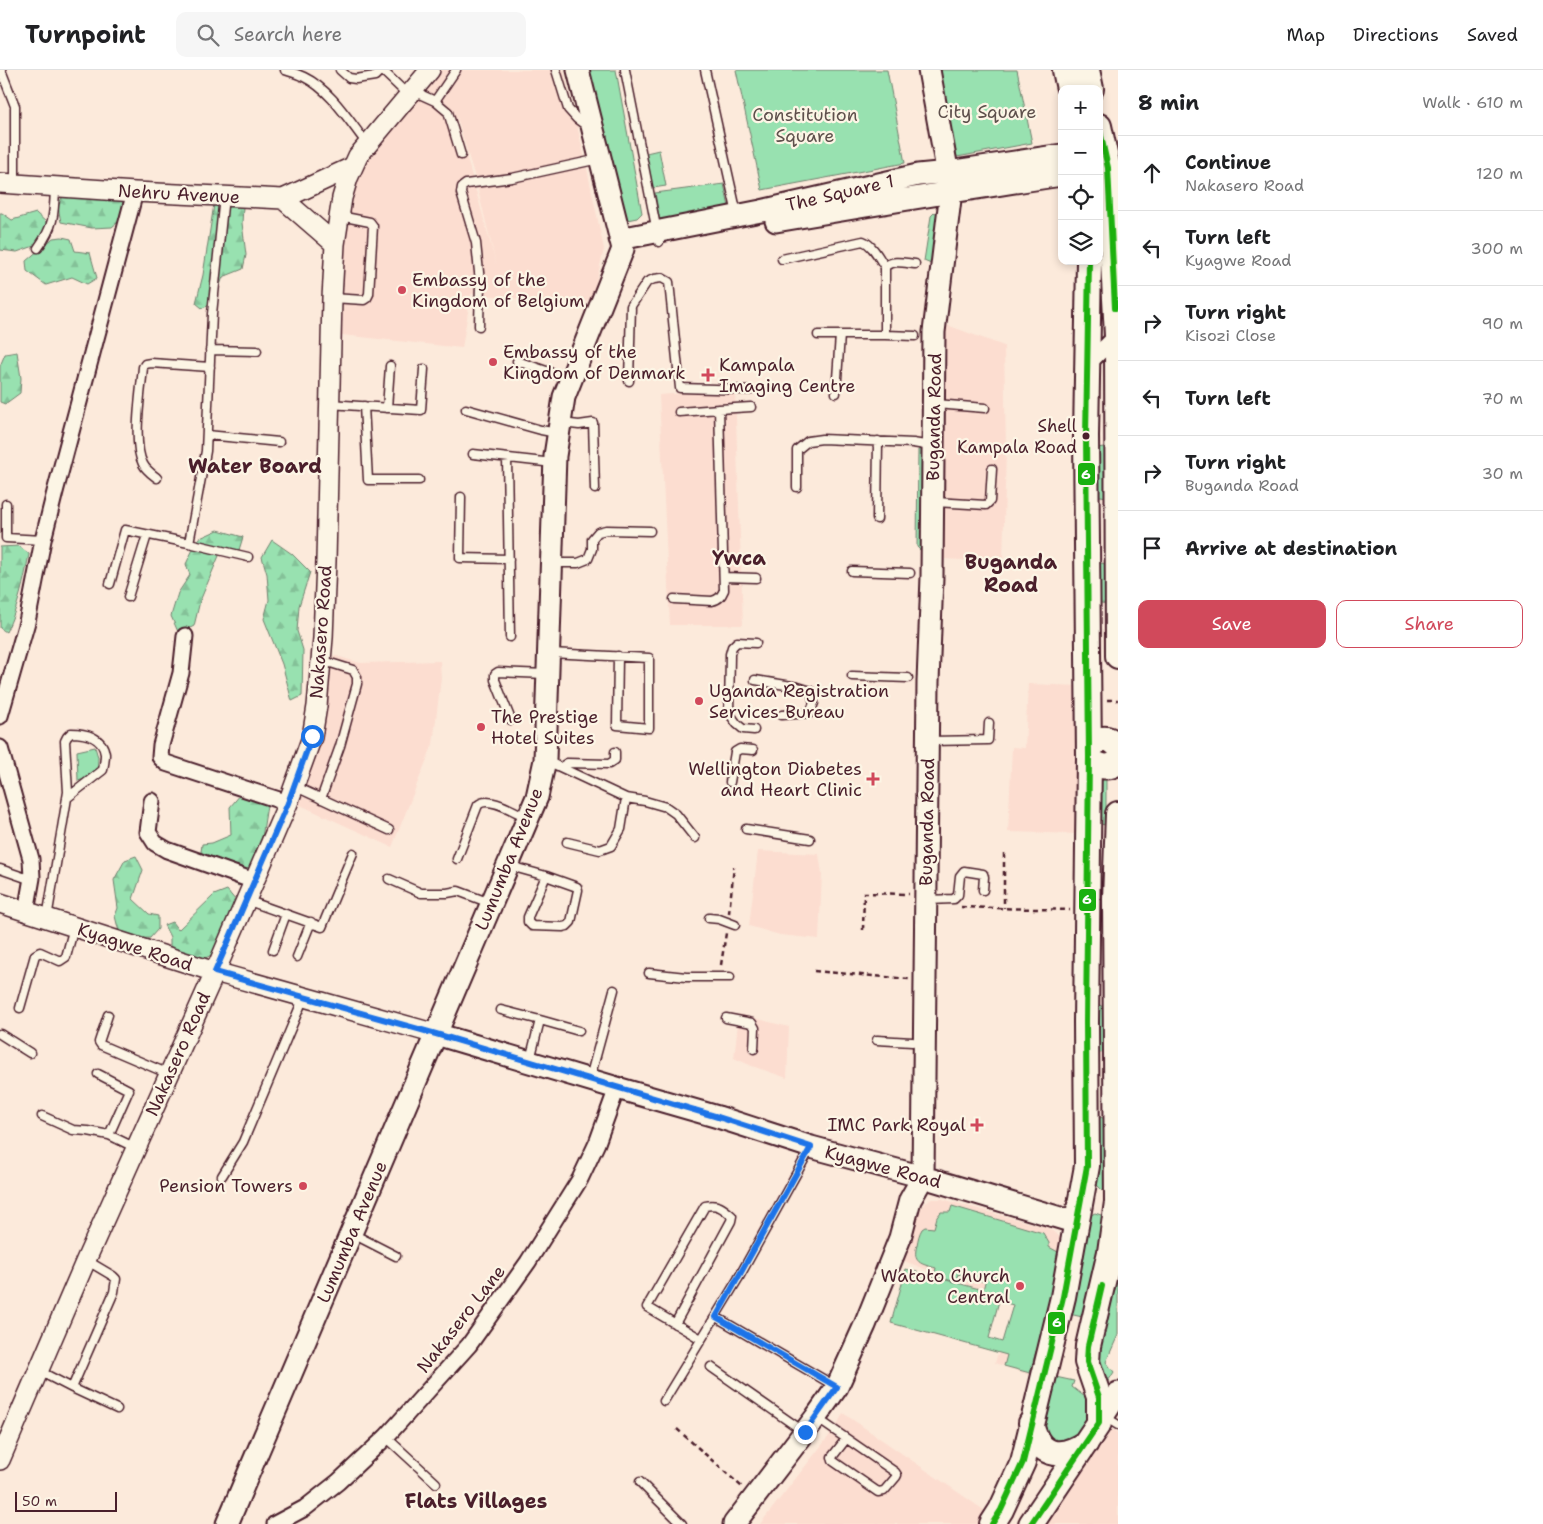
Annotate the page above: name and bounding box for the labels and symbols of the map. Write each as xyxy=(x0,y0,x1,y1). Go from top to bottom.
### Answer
park label: City Square xyxy=(938,100,1036,124)
park label: Constitution Square xyxy=(752,103,858,148)
street label: The Square 1 xyxy=(783,169,897,217)
street label: Nehru Avenue xyxy=(117,179,241,209)
place label: Embassy of the Kingdom of Belgium xyxy=(412,268,585,313)
marker: Embassy of the Kingdom of Belgium xyxy=(396,284,408,296)
place label: Embassy of the Kingdom of Denmark xyxy=(503,340,686,385)
place label: Kampala Imaging Centre xyxy=(719,353,855,398)
street label: Buganda Road xyxy=(921,353,947,481)
marker: Embassy of the Kingdom of Denmark xyxy=(487,356,499,368)
marker: Kampala Imaging Centre xyxy=(701,368,715,382)
place label: Shell Kampala Road xyxy=(957,415,1077,458)
marker: Shell Kampala Road xyxy=(1081,431,1091,441)
district label: Water Board xyxy=(188,453,322,479)
line badge: 6 xyxy=(1077,462,1096,486)
text: 6 xyxy=(1081,465,1091,483)
district label: Ywca xyxy=(712,545,766,571)
district label: Buganda Road xyxy=(965,549,1058,598)
street label: Nakasero Road xyxy=(304,564,338,700)
place label: Uganda Registration Services Bureau xyxy=(709,679,889,724)
marker: Uganda Registration Services Bureau xyxy=(693,695,705,707)
place label: The Prestige Hotel Suites xyxy=(491,705,598,750)
marker: The Prestige Hotel Suites xyxy=(475,721,487,733)
route start xyxy=(301,725,324,748)
place label: Wellington Diabetes and Heart Clinic xyxy=(688,757,862,802)
street label: Buganda Road xyxy=(914,758,940,886)
marker: Wellington Diabetes and Heart Clinic xyxy=(866,772,880,786)
street label: Lumumba Avenue xyxy=(469,784,549,934)
line badge: 6 xyxy=(1078,888,1097,912)
text: 6 xyxy=(1082,890,1092,908)
street label: Kyagwe Road xyxy=(74,917,196,977)
street label: Nakasero Road xyxy=(140,988,216,1120)
place label: IMC Park Royal xyxy=(827,1113,967,1137)
marker: IMC Park Royal xyxy=(970,1118,984,1132)
street label: Kyagwe Road xyxy=(822,1140,944,1194)
street label: Lumumba Avenue xyxy=(311,1157,393,1307)
place label: Pension Towers xyxy=(159,1174,293,1198)
marker: Pension Towers xyxy=(297,1180,309,1192)
street label: Nakasero Lane xyxy=(411,1260,511,1378)
place label: Watoto Church Central xyxy=(881,1264,1011,1309)
marker: Watoto Church Central xyxy=(1014,1280,1026,1292)
line badge: 6 xyxy=(1047,1311,1066,1335)
text: 6 xyxy=(1052,1313,1062,1331)
route end xyxy=(794,1421,817,1444)
district label: Flats Villages xyxy=(405,1488,547,1514)
scale bar xyxy=(15,1489,118,1512)

